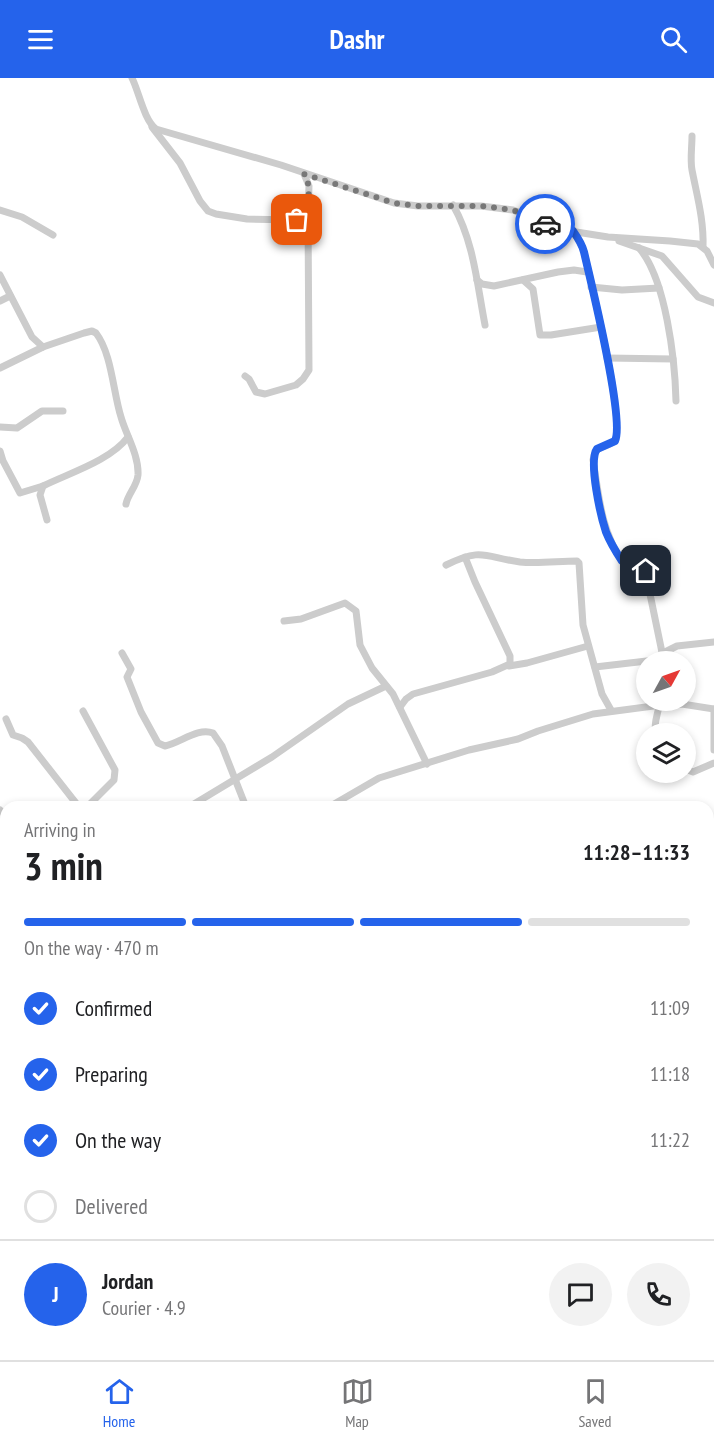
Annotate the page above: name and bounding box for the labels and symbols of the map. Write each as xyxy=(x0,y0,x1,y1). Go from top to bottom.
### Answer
pin xyxy=(271,194,322,245)
courier xyxy=(515,194,575,254)
pin xyxy=(620,545,671,596)
north arrow xyxy=(636,651,696,711)

